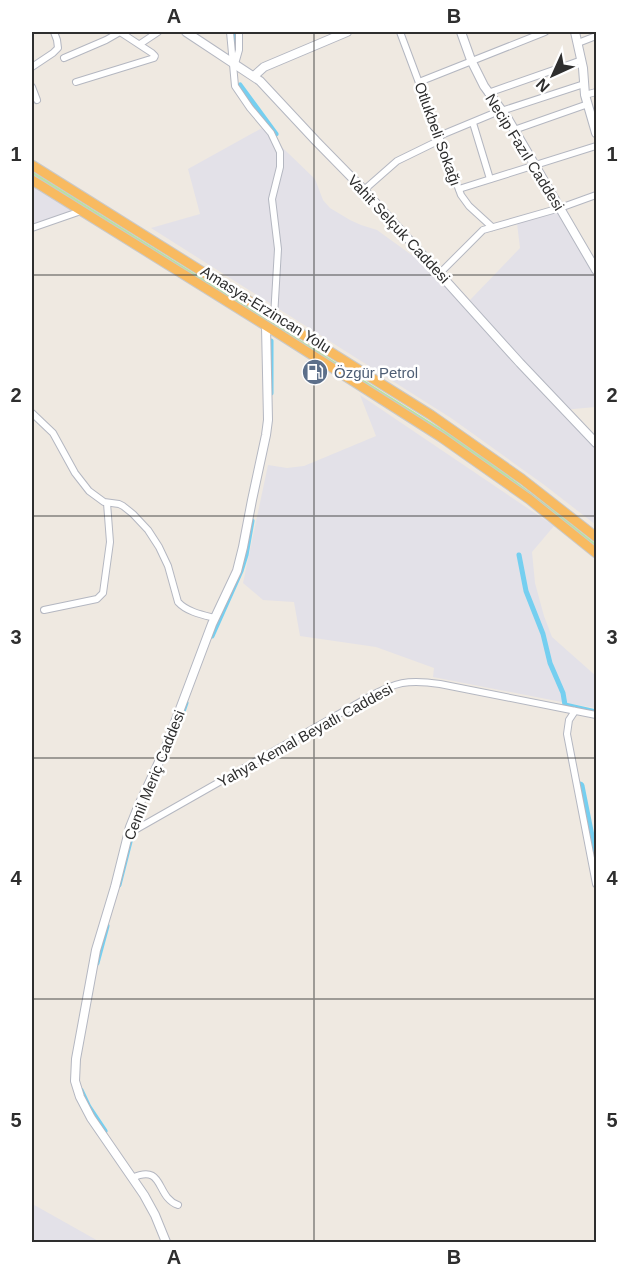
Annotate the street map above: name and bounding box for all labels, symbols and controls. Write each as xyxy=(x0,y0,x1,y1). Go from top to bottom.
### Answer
text: A xyxy=(167,5,181,27)
text: B xyxy=(447,5,461,27)
north arrow xyxy=(523,45,583,105)
text: N xyxy=(533,75,553,95)
street label: Otlukbeli Sokağı xyxy=(411,80,465,188)
street label: Necip Fazıl Caddesi xyxy=(482,91,568,213)
text: 1 xyxy=(10,143,22,165)
text: 1 xyxy=(606,143,618,165)
street label: Vahit Selçuk Caddesi xyxy=(345,171,453,287)
street label: Amasya-Erzincan Yolu xyxy=(198,262,334,356)
fuel station icon: Özgür Petrol xyxy=(300,357,330,387)
place label: Özgür Petrol xyxy=(334,364,418,381)
text: 2 xyxy=(10,384,22,406)
text: 2 xyxy=(606,384,618,406)
text: 3 xyxy=(10,626,22,648)
text: 3 xyxy=(606,626,618,648)
street label: Yahya Kemal Beyatlı Caddesi xyxy=(215,680,395,790)
street label: Cemil Meriç Caddesi xyxy=(120,708,188,842)
text: 4 xyxy=(10,867,22,889)
text: 4 xyxy=(606,867,618,889)
text: 5 xyxy=(10,1109,22,1131)
text: 5 xyxy=(606,1109,618,1131)
text: A xyxy=(167,1246,181,1268)
text: B xyxy=(447,1246,461,1268)

